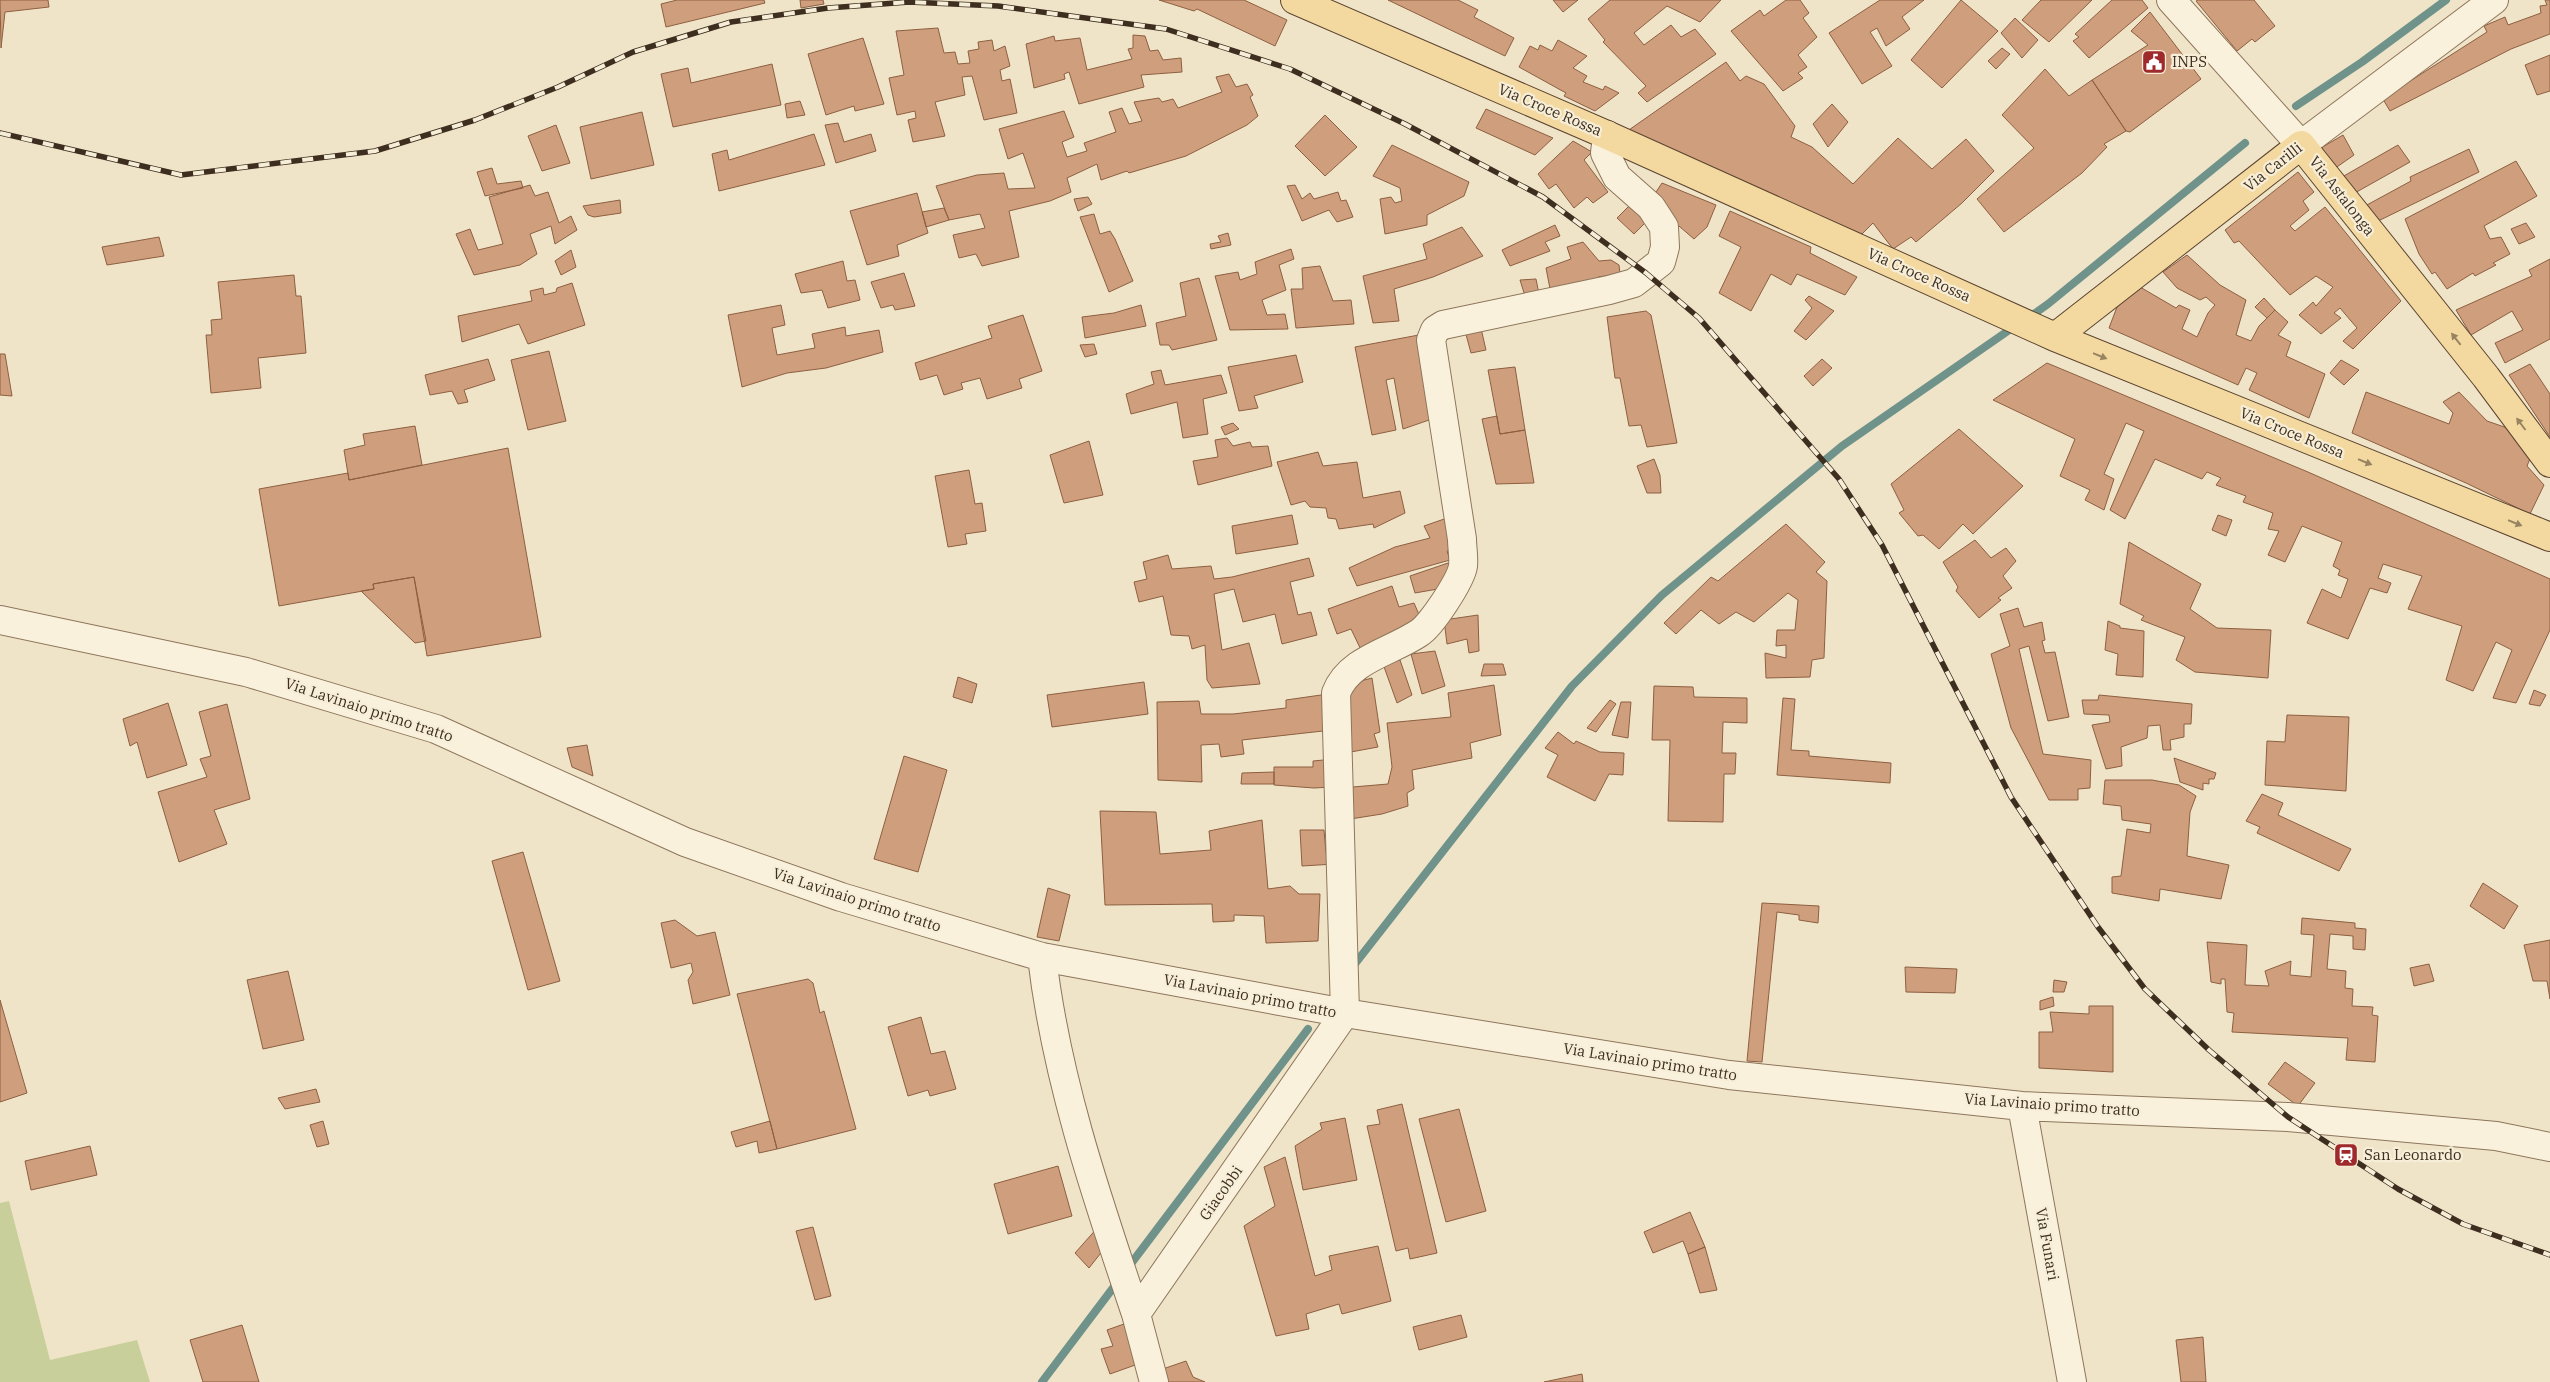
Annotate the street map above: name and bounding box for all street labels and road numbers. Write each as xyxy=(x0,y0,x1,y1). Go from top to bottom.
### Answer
street label: Via Croce Rossa xyxy=(1495,79,1605,140)
street label: Via Carilli xyxy=(2240,138,2306,195)
street label: Via Astalonga xyxy=(2305,152,2379,239)
street label: Via Croce Rossa xyxy=(1865,243,1974,306)
street label: Via Croce Rossa xyxy=(2237,403,2347,462)
street label: Via Lavinaio primo tratto xyxy=(283,673,456,746)
street label: Via Lavinaio primo tratto xyxy=(771,863,944,936)
street label: Via Lavinaio primo tratto xyxy=(1162,969,1338,1022)
street label: Via Lavinaio primo tratto xyxy=(1562,1038,1738,1085)
street label: Via Lavinaio primo tratto xyxy=(1964,1089,2140,1120)
street label: Giacobbi xyxy=(1195,1161,1246,1224)
street label: Via Funari xyxy=(2032,1206,2063,1282)

